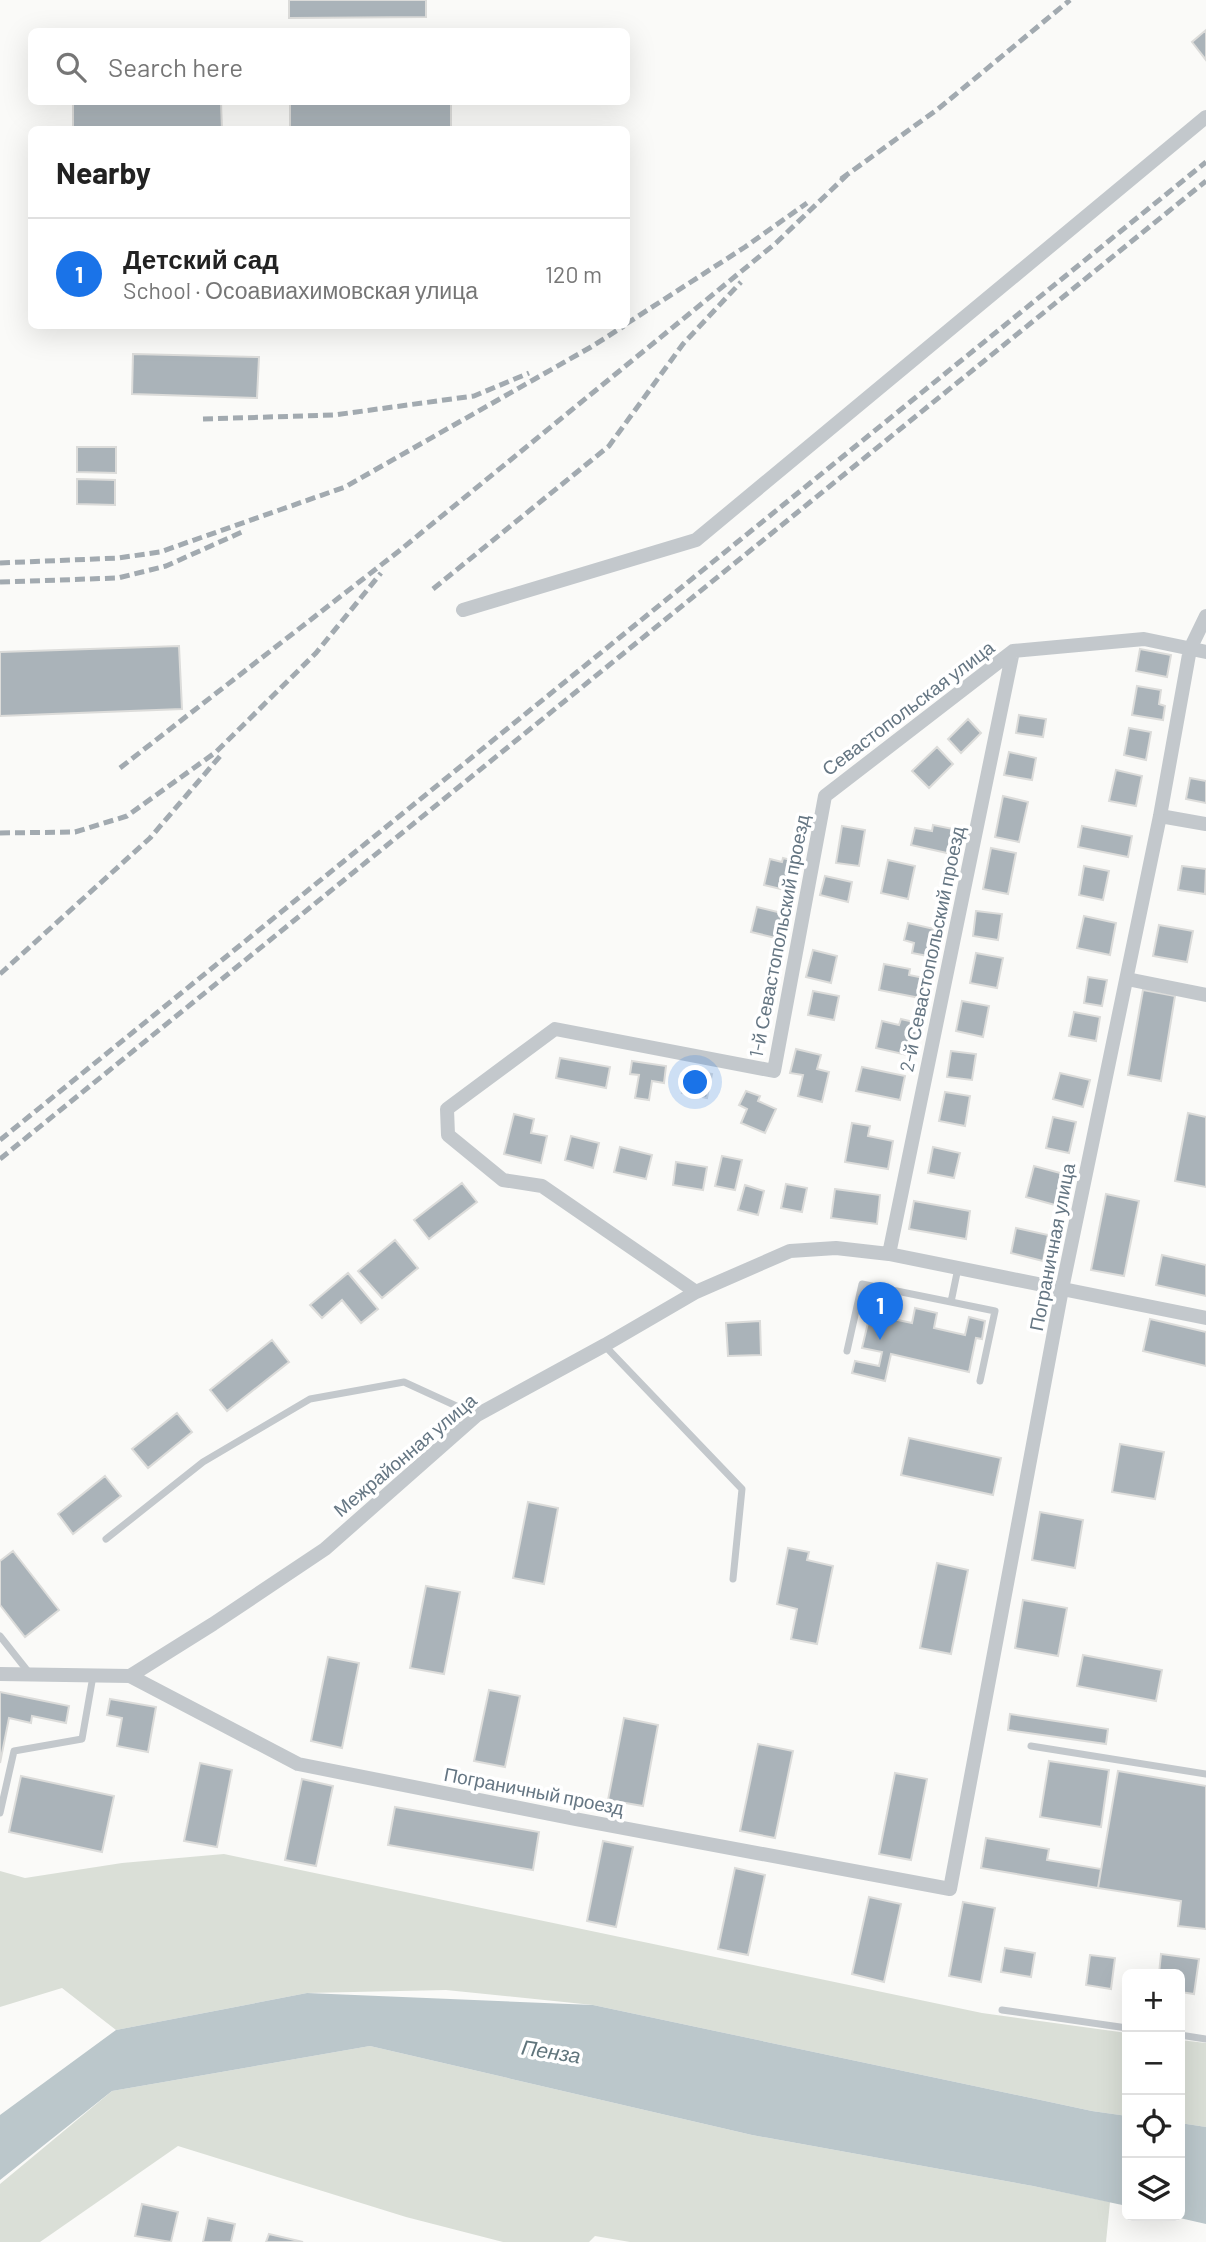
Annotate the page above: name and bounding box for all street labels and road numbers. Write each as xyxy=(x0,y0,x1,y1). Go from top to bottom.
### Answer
street label: Севастопольская улица xyxy=(817,635,999,780)
street label: 1-й Севастопольский проезд xyxy=(744,812,813,1059)
street label: 2-й Севастопольский проезд xyxy=(894,824,969,1074)
street label: Пограничная улица xyxy=(1024,1161,1079,1333)
street label: Межрайонная улица xyxy=(329,1388,481,1521)
street label: Пограничный проезд xyxy=(442,1762,626,1819)

